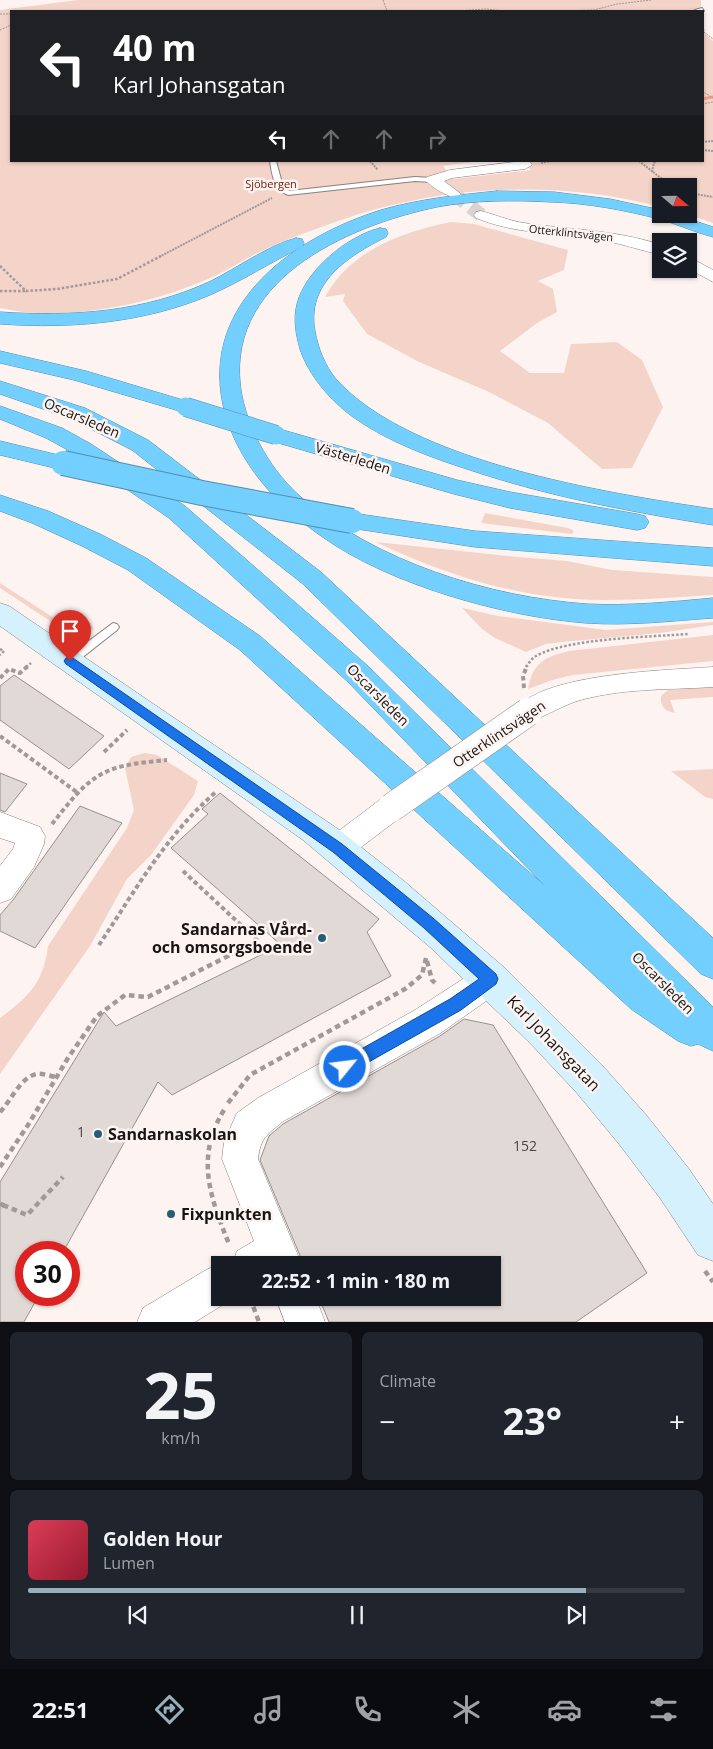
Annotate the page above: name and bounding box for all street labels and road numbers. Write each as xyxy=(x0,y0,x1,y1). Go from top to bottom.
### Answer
street label: Otterklintsvägen xyxy=(528,221,614,244)
street label: Oscarsleden xyxy=(41,393,123,442)
street label: Västerleden xyxy=(313,437,393,478)
street label: Oscarsleden xyxy=(343,659,414,730)
street label: Otterklintsvägen xyxy=(449,696,549,772)
street label: Oscarsleden xyxy=(628,947,699,1018)
street label: Karl Johansgatan xyxy=(503,990,605,1096)

